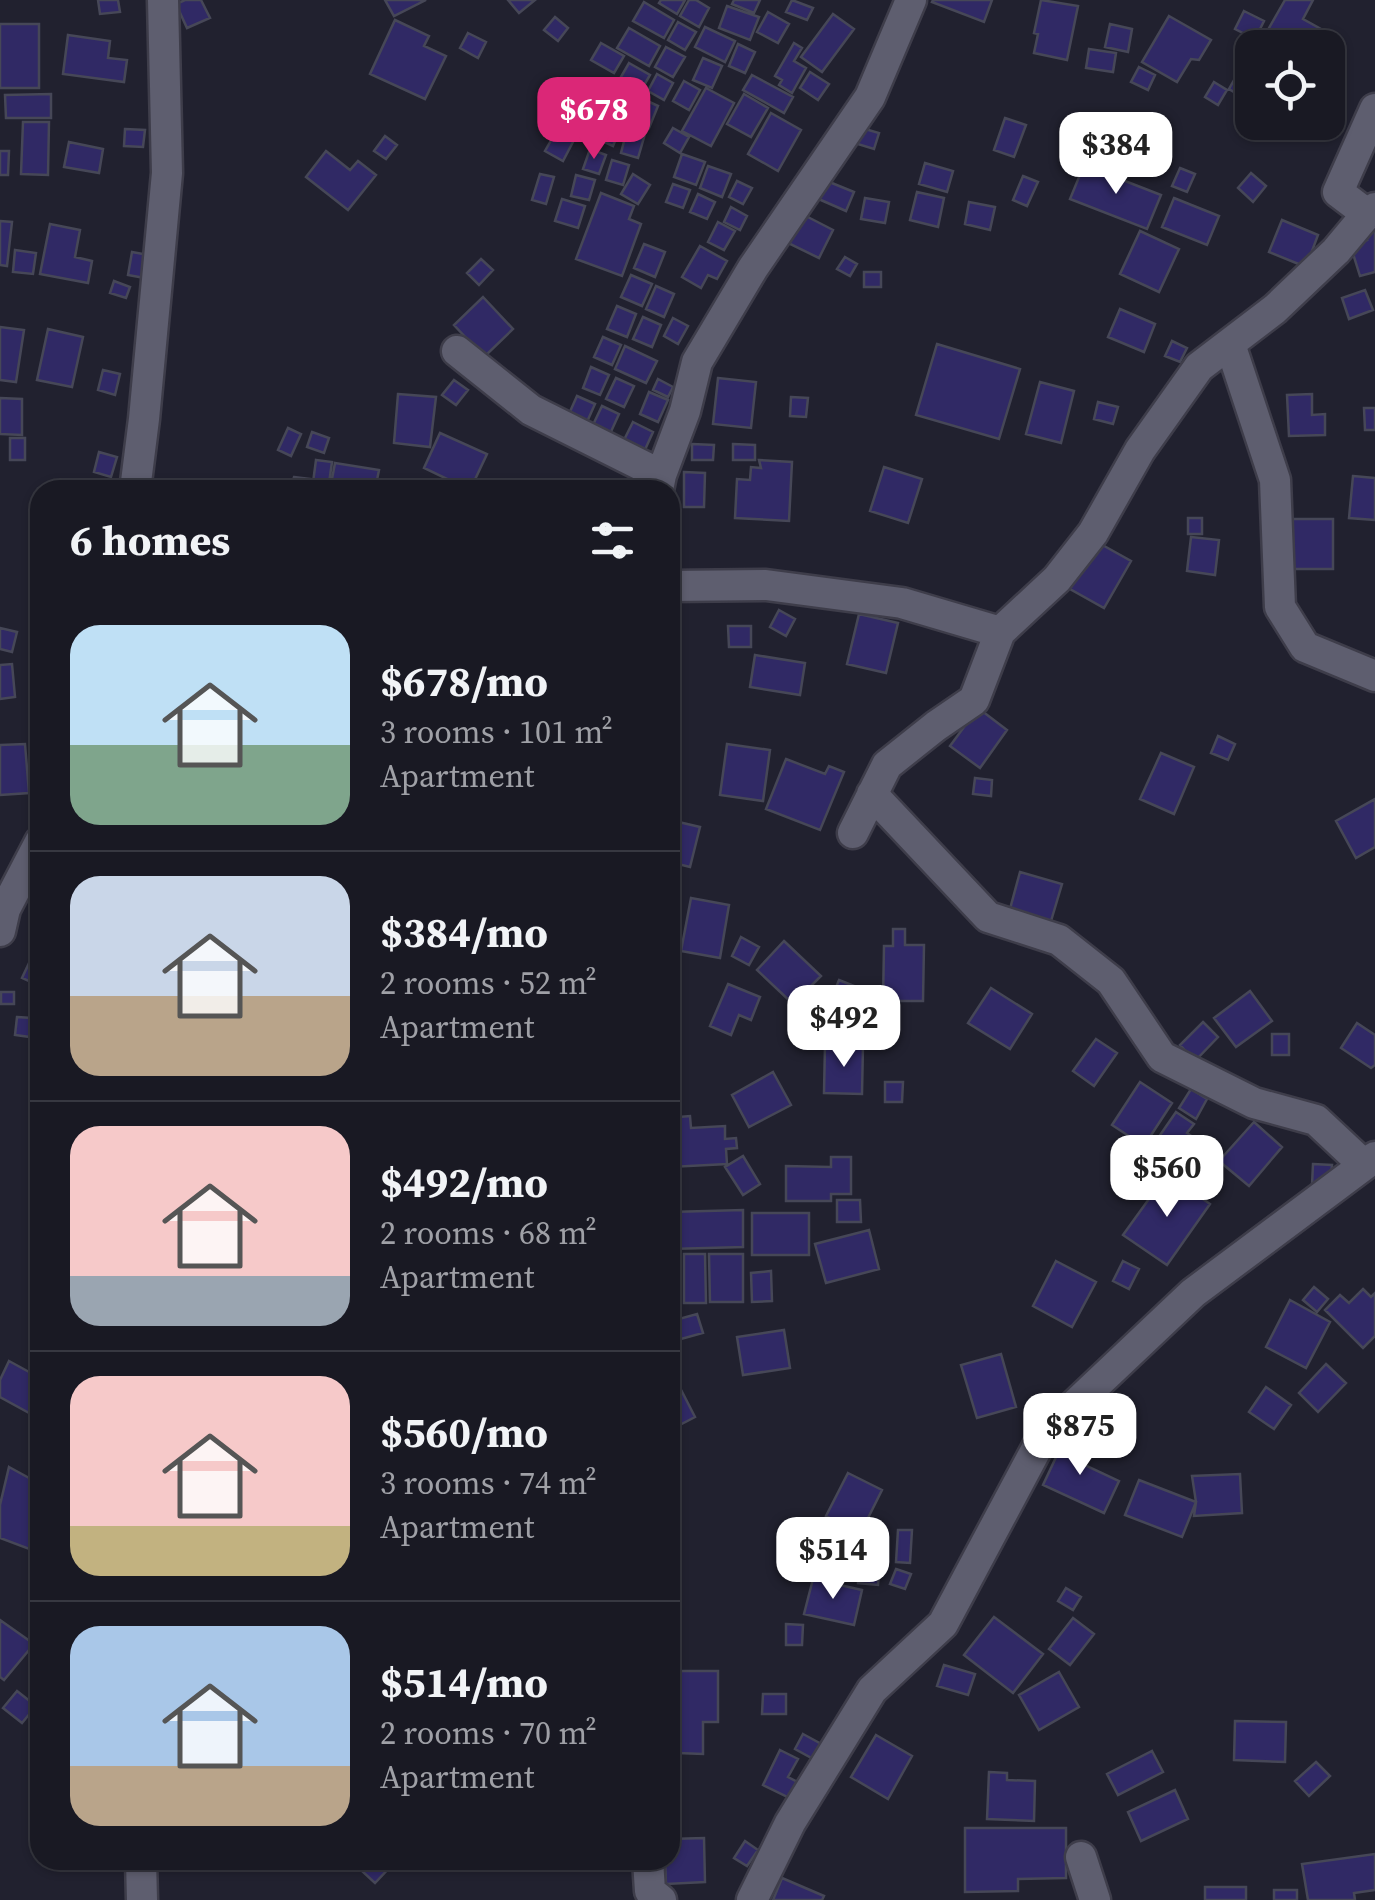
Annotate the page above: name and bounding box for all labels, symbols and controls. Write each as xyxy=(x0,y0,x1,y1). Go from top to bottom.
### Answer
map controls xyxy=(1235,30,1345,140)
button: locate xyxy=(1235,30,1345,140)
pin: $678 xyxy=(535,77,653,162)
text: $678 xyxy=(559,87,629,131)
pin: $384 xyxy=(1057,112,1175,197)
text: $384 xyxy=(1081,122,1151,166)
text: 6 homes xyxy=(70,511,230,569)
icon: filters xyxy=(585,513,640,568)
text: $678/mo xyxy=(380,652,548,710)
icon: home xyxy=(150,665,270,785)
text: 3 rooms · 101 m² xyxy=(380,710,613,754)
text: Apartment xyxy=(380,754,534,798)
text: $384/mo xyxy=(380,903,548,961)
icon: home xyxy=(150,916,270,1036)
text: 2 rooms · 52 m² xyxy=(380,961,597,1005)
pin: $492 xyxy=(785,985,903,1070)
text: $492 xyxy=(809,995,879,1039)
text: Apartment xyxy=(380,1005,534,1049)
pin: $560 xyxy=(1108,1135,1226,1220)
text: $560 xyxy=(1132,1145,1202,1189)
text: $492/mo xyxy=(380,1153,548,1211)
icon: home xyxy=(150,1166,270,1286)
text: 2 rooms · 68 m² xyxy=(380,1211,597,1255)
text: Apartment xyxy=(380,1255,534,1299)
pin: $875 xyxy=(1021,1393,1139,1478)
text: $560/mo xyxy=(380,1403,548,1461)
text: $875 xyxy=(1045,1403,1115,1447)
icon: home xyxy=(150,1416,270,1536)
text: 3 rooms · 74 m² xyxy=(380,1461,597,1505)
text: Apartment xyxy=(380,1505,534,1549)
pin: $514 xyxy=(774,1517,892,1602)
text: $514 xyxy=(798,1527,868,1571)
text: $514/mo xyxy=(380,1653,548,1711)
icon: home xyxy=(150,1666,270,1786)
text: 2 rooms · 70 m² xyxy=(380,1711,597,1755)
text: Apartment xyxy=(380,1755,534,1799)

